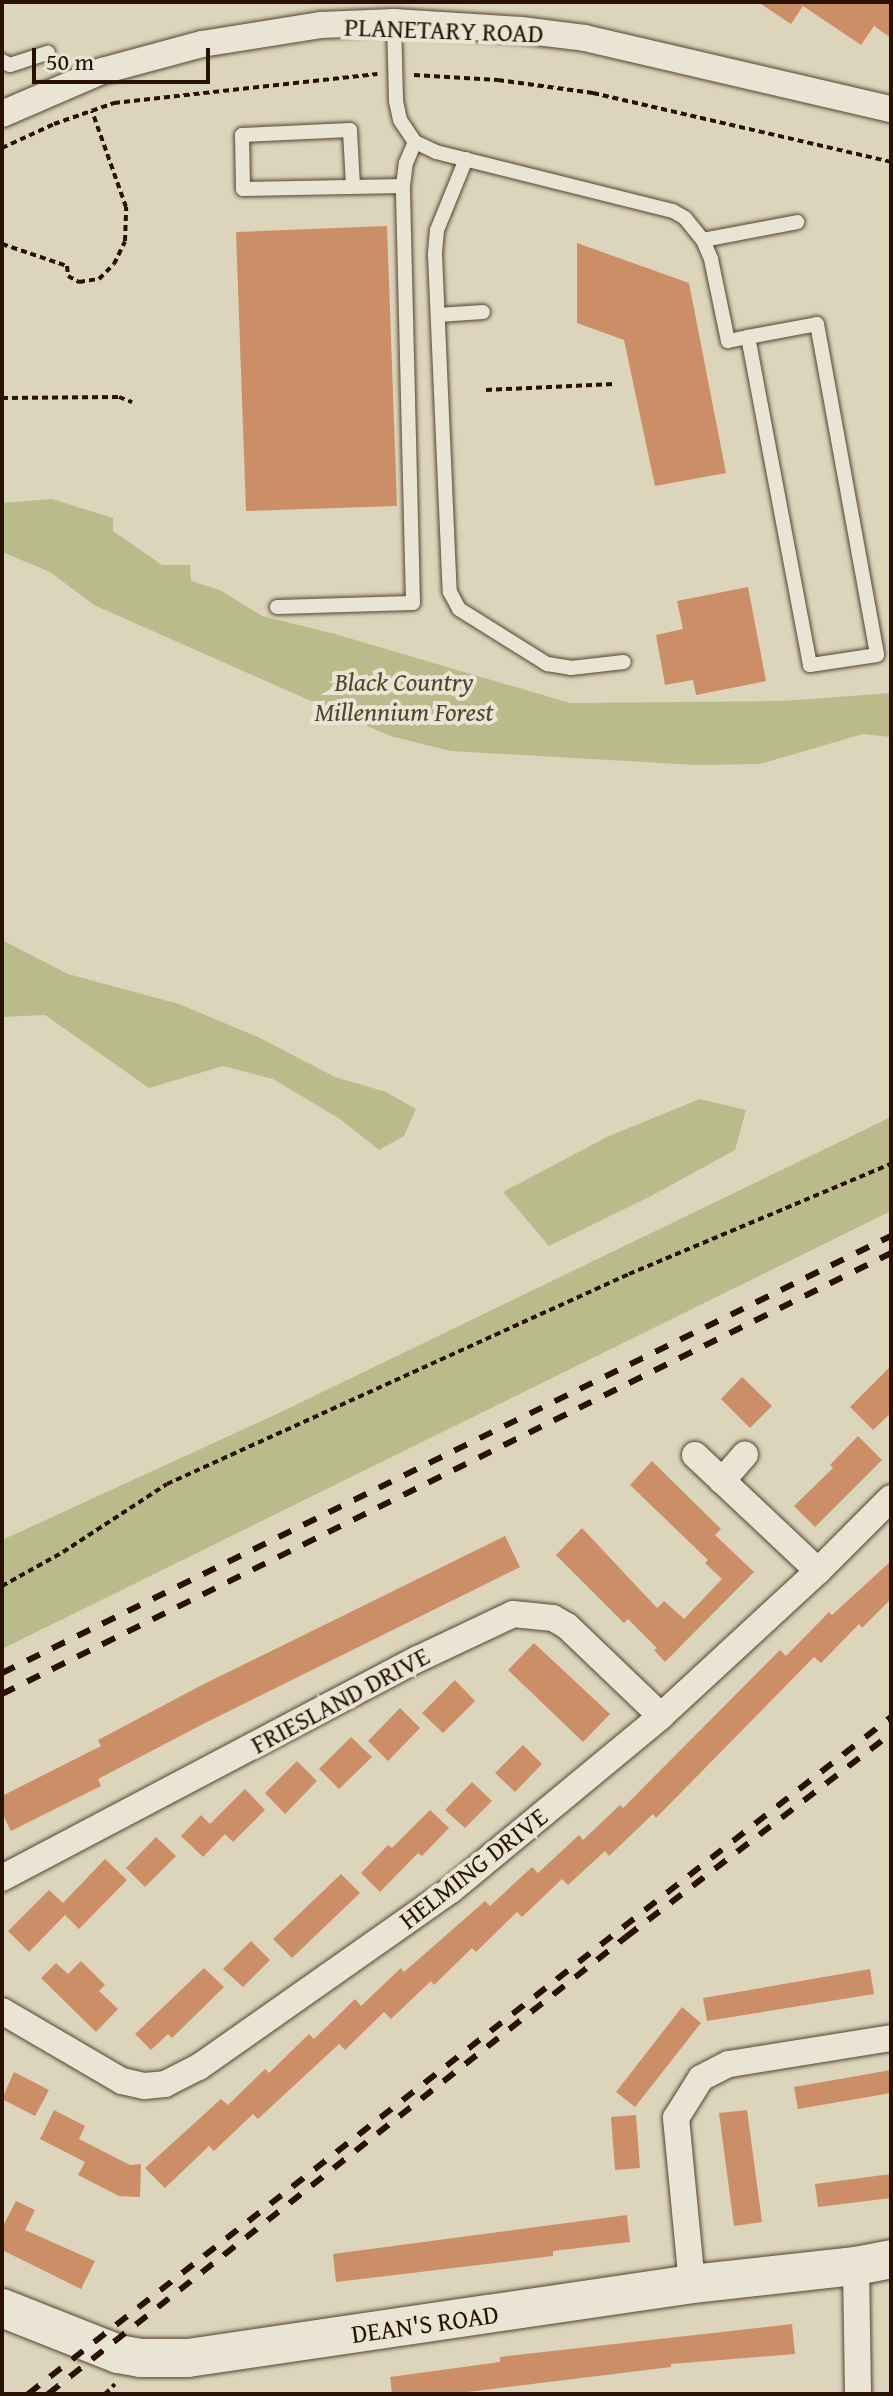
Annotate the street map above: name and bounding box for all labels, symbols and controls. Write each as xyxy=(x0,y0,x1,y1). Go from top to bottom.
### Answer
street label: PLANETARY ROAD xyxy=(344,11,544,49)
scale bar xyxy=(36,32,214,82)
text: 50 m xyxy=(46,44,94,79)
park label: Black Country Millennium Forest xyxy=(314,666,494,728)
street label: FRIESLAND DRIVE xyxy=(246,1640,434,1760)
street label: HELMING DRIVE xyxy=(393,1800,553,1936)
street label: DEAN'S ROAD xyxy=(349,2298,501,2350)

